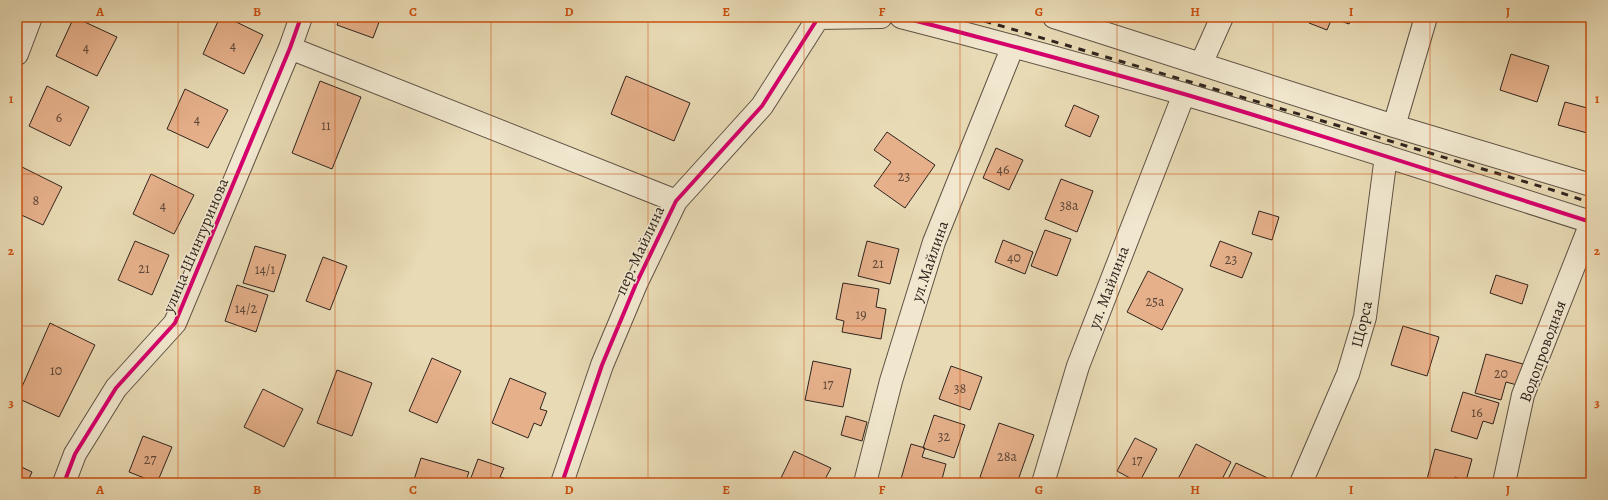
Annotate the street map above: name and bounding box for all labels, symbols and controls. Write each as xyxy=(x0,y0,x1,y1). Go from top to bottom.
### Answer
text: A xyxy=(95,3,105,20)
text: B xyxy=(253,3,261,20)
text: C xyxy=(409,3,417,20)
text: D xyxy=(564,3,574,20)
text: E xyxy=(722,3,730,20)
text: F xyxy=(879,3,886,20)
text: G xyxy=(1035,3,1043,20)
text: H xyxy=(1190,3,1200,20)
text: I xyxy=(1349,3,1354,20)
text: J xyxy=(1506,3,1510,20)
house number: 4 xyxy=(230,36,236,55)
house number: 4 xyxy=(83,38,89,57)
text: 1 xyxy=(9,90,14,107)
text: 1 xyxy=(1595,90,1600,107)
house number: 6 xyxy=(56,108,62,127)
house number: 4 xyxy=(194,110,200,129)
house number: 11 xyxy=(321,116,331,135)
house number: 46 xyxy=(997,160,1009,179)
house number: 23 xyxy=(898,167,910,186)
street label: улица Шинтуринова xyxy=(157,174,234,317)
house number: 8 xyxy=(33,191,40,210)
house number: 4 xyxy=(160,196,166,215)
house number: 38а xyxy=(1059,196,1079,215)
street label: пер. Майлина xyxy=(610,202,670,299)
street label: ул.Майлина xyxy=(906,217,954,306)
text: 2 xyxy=(8,242,15,259)
street label: ул. Майлина xyxy=(1083,242,1135,333)
text: 2 xyxy=(1594,242,1601,259)
house number: 40 xyxy=(1007,248,1021,267)
house number: 23 xyxy=(1225,250,1237,269)
house number: 21 xyxy=(872,254,884,273)
house number: 21 xyxy=(138,259,150,278)
house number: 14/1 xyxy=(255,260,275,279)
house number: 25а xyxy=(1145,292,1165,311)
street label: Водопроводная xyxy=(1514,297,1572,405)
street label: Щорса xyxy=(1346,298,1378,350)
house number: 14/2 xyxy=(235,299,258,318)
house number: 19 xyxy=(855,305,867,324)
house number: 10 xyxy=(50,361,62,380)
house number: 20 xyxy=(1494,364,1508,383)
house number: 17 xyxy=(823,375,833,394)
house number: 38 xyxy=(954,379,967,398)
text: 3 xyxy=(8,394,14,411)
text: 3 xyxy=(1594,394,1600,411)
house number: 16 xyxy=(1471,403,1483,422)
house number: 32 xyxy=(938,427,951,446)
house number: 28а xyxy=(997,447,1017,466)
house number: 27 xyxy=(144,450,156,469)
house number: 17 xyxy=(1132,451,1142,470)
text: A xyxy=(95,481,105,498)
text: B xyxy=(253,481,261,498)
text: C xyxy=(409,481,417,498)
text: D xyxy=(564,481,574,498)
text: E xyxy=(722,481,730,498)
text: F xyxy=(879,481,886,498)
text: G xyxy=(1035,481,1043,498)
text: H xyxy=(1190,481,1200,498)
text: I xyxy=(1349,481,1354,498)
text: J xyxy=(1506,481,1510,498)

